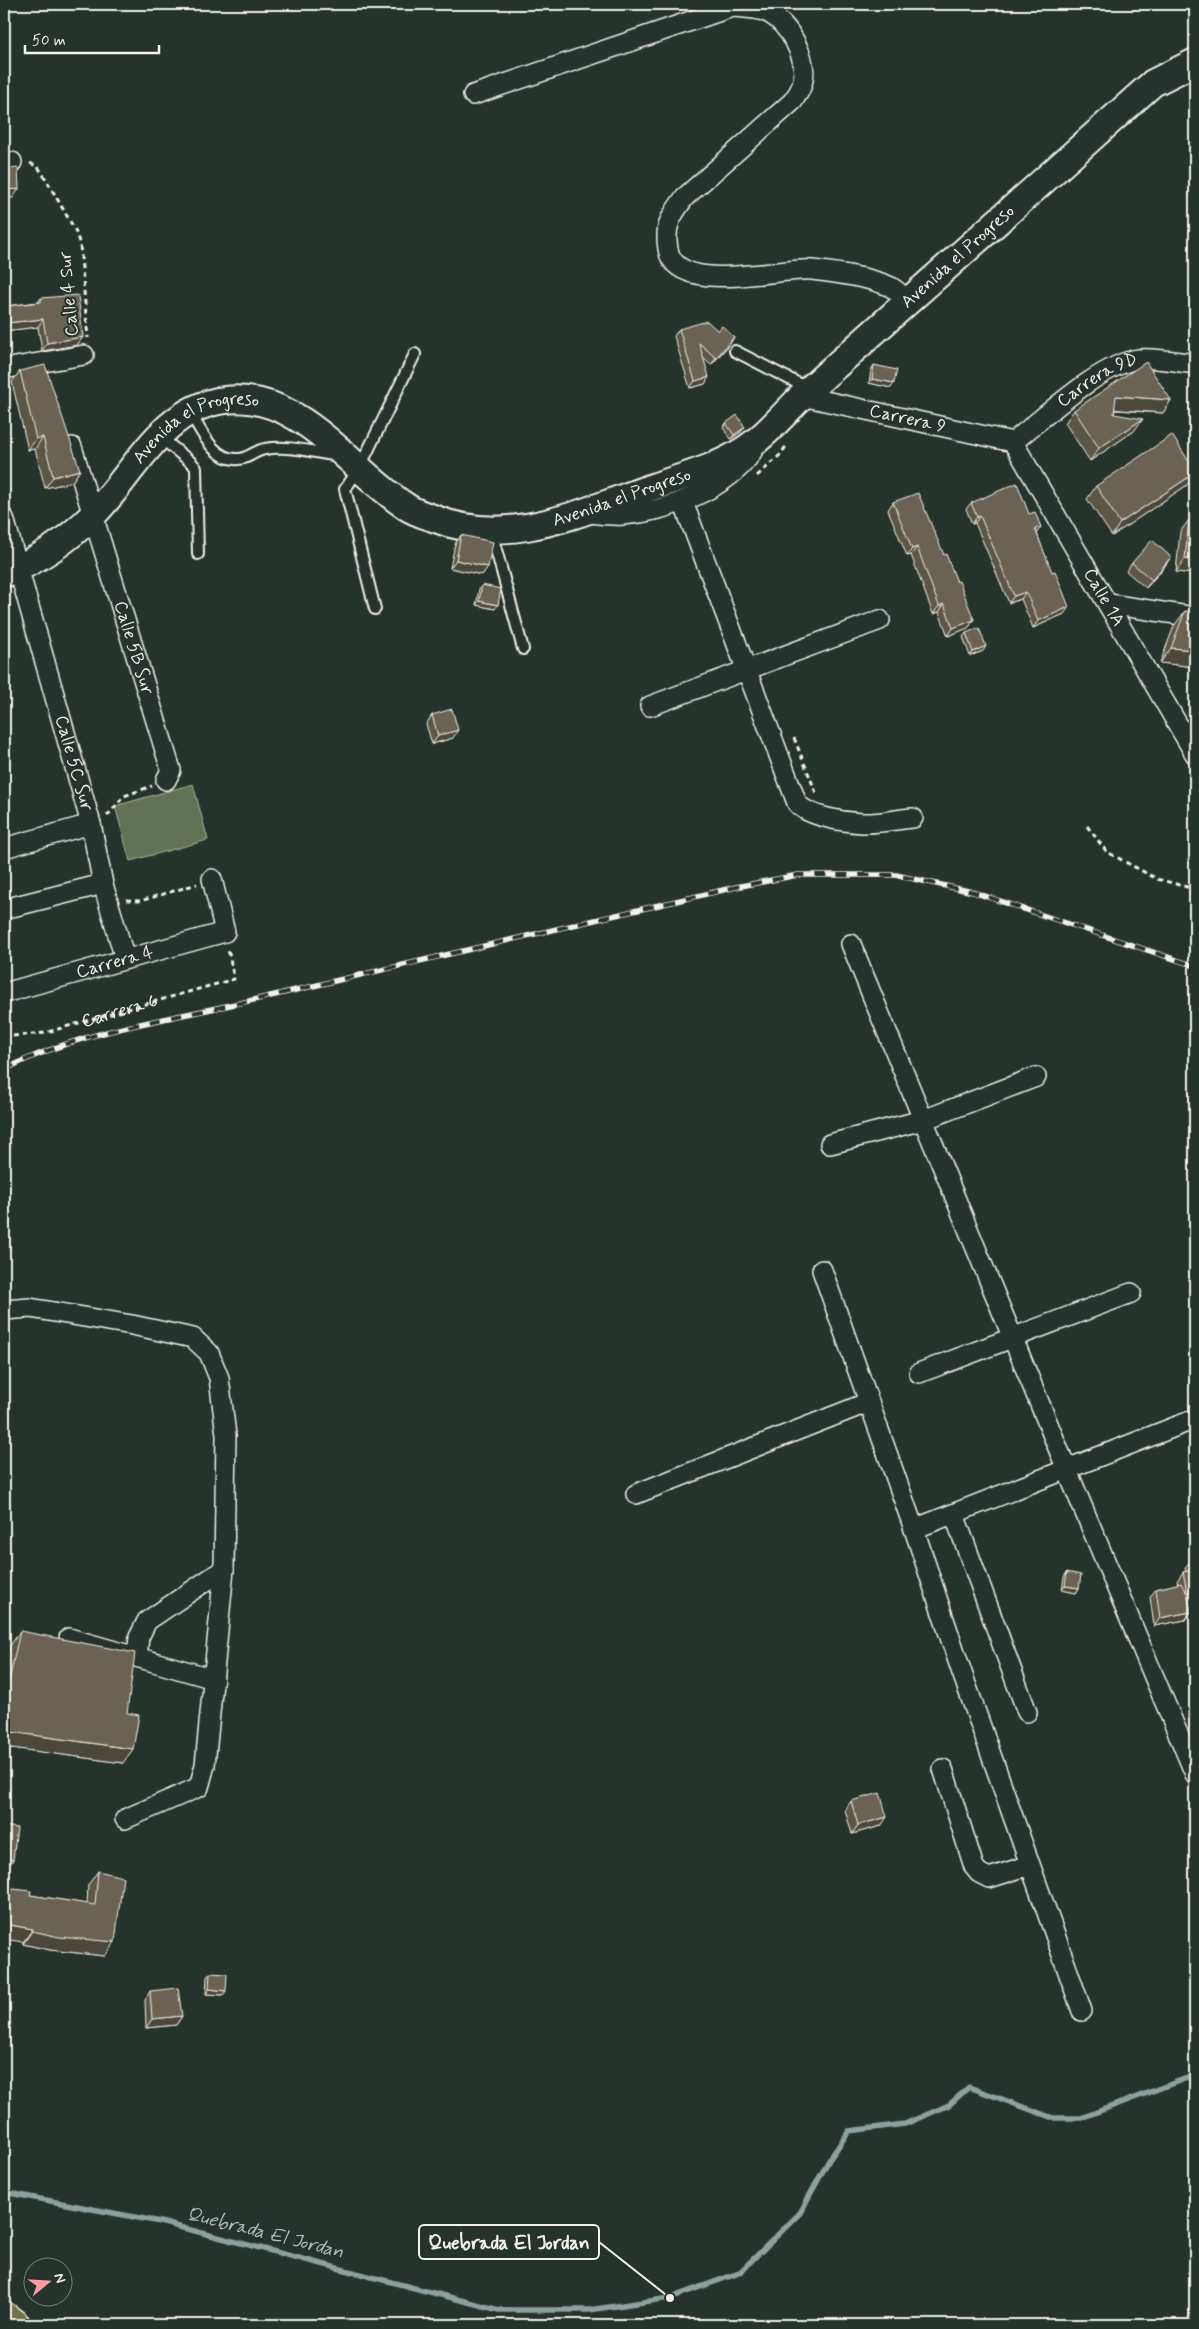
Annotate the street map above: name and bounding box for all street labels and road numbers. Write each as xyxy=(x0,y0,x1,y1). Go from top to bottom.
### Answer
street label: Avenida el Progreso xyxy=(896,200,1020,314)
street label: Calle 4 Sur xyxy=(53,250,85,337)
street label: Carrera 9D xyxy=(1052,347,1140,413)
street label: Avenida el Progreso xyxy=(127,387,261,469)
street label: Carrera 9 xyxy=(867,399,948,439)
street label: Avenida el Progreso xyxy=(550,463,694,533)
street label: Calle 1A xyxy=(1077,564,1130,631)
street label: Calle 5B Sur xyxy=(108,598,159,698)
street label: Calle 5C Sur xyxy=(49,713,99,814)
street label: Carrera 4 xyxy=(73,940,156,985)
street label: Carrera 6 xyxy=(79,989,161,1034)

